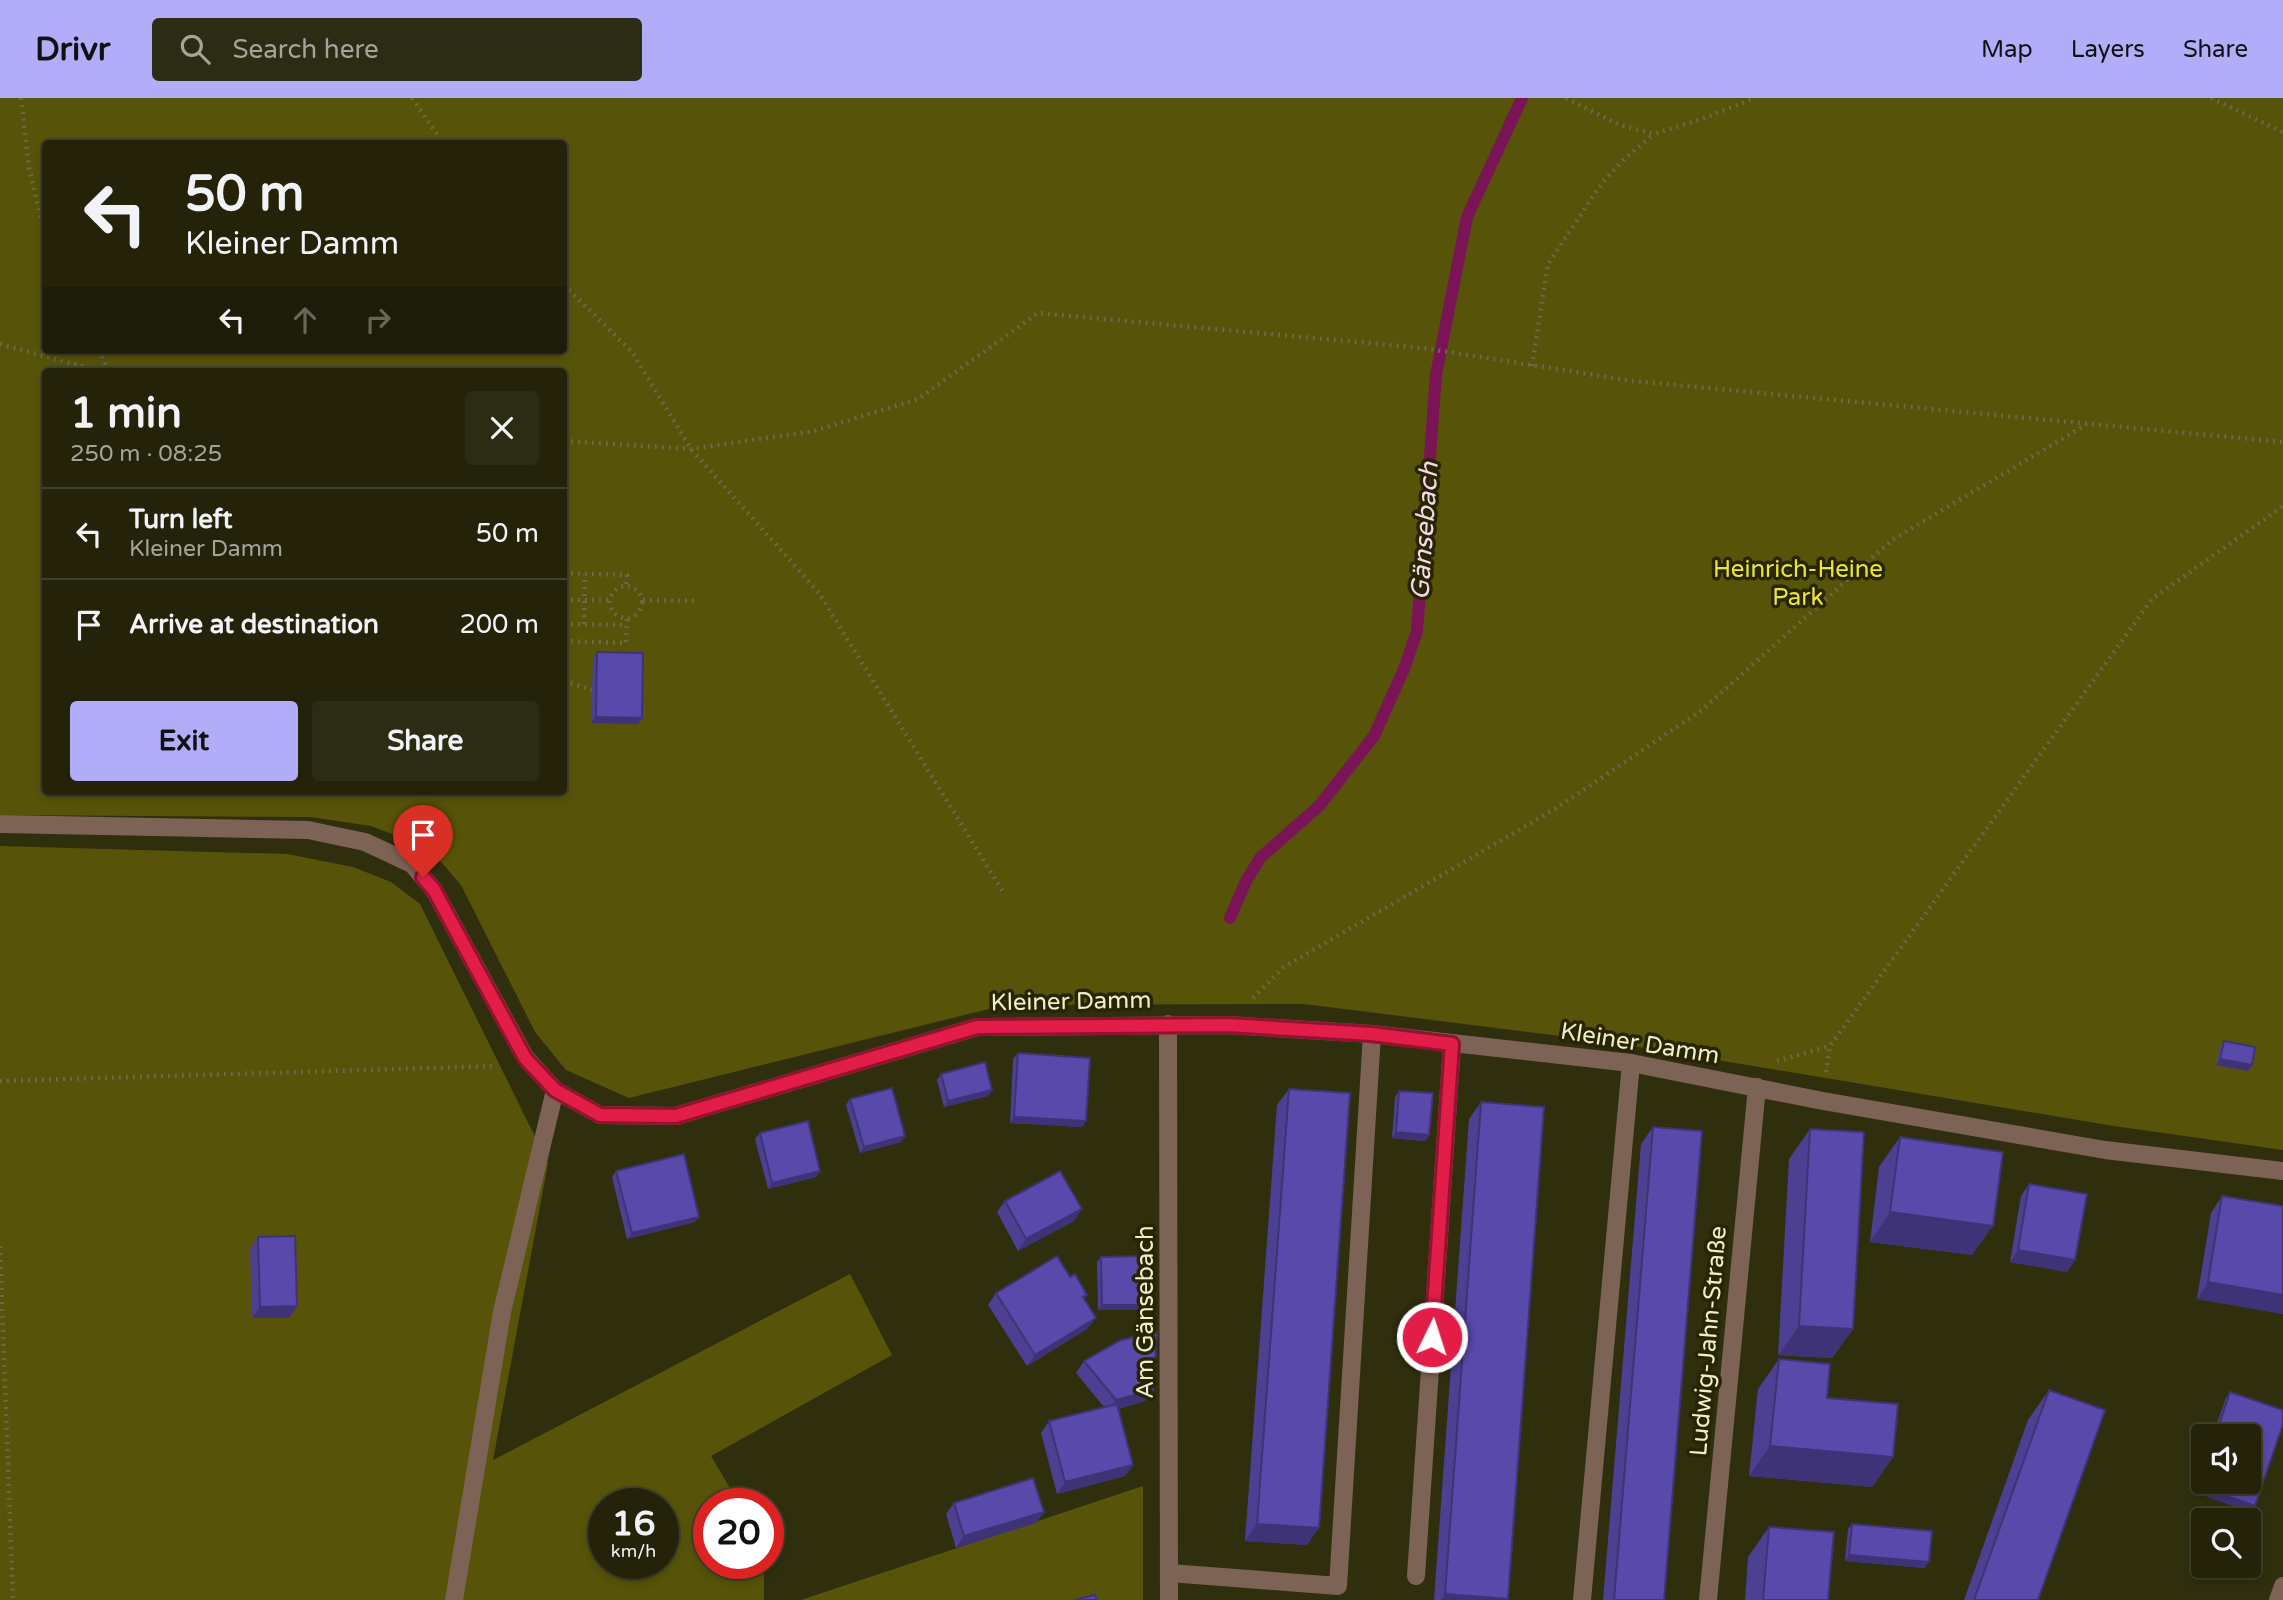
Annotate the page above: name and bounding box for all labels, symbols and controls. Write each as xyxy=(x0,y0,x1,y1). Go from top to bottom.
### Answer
search box xyxy=(152,18,642,81)
text: Drivr xyxy=(35,30,110,69)
icon: search xyxy=(176,30,214,68)
text: Search here xyxy=(232,34,379,65)
text: Map xyxy=(1981,35,2033,64)
text: Layers xyxy=(2071,35,2145,64)
text: Share xyxy=(2183,35,2248,64)
text: 50 m xyxy=(185,165,304,224)
icon: left xyxy=(70,168,161,259)
text: Kleiner Damm xyxy=(185,225,399,263)
icon: left xyxy=(213,301,251,339)
icon: ahead xyxy=(286,301,324,339)
icon: right xyxy=(359,301,397,339)
text: 1 min xyxy=(70,388,182,439)
button: close xyxy=(465,391,539,465)
text: 250 m · 08:25 xyxy=(70,440,222,468)
water label: Gänsebach xyxy=(1404,460,1445,601)
text: Turn left xyxy=(129,504,232,535)
icon: left xyxy=(70,515,108,553)
text: 50 m xyxy=(476,518,539,549)
text: Kleiner Damm xyxy=(129,535,283,563)
park label: Heinrich-Heine Park xyxy=(1713,555,1883,612)
icon: arrive xyxy=(70,606,108,644)
text: Arrive at destination xyxy=(129,609,379,640)
text: 200 m xyxy=(459,609,539,640)
button: Exit xyxy=(70,701,298,781)
button: Share xyxy=(312,701,539,781)
pin xyxy=(393,805,453,877)
icon: arrive xyxy=(404,816,442,854)
street label: Kleiner Damm xyxy=(990,986,1152,1017)
street label: Kleiner Damm xyxy=(1558,1017,1721,1070)
street label: Am Gänsebach xyxy=(1131,1225,1160,1399)
street label: Ludwig-Jahn-Straße xyxy=(1684,1225,1733,1457)
position arrow xyxy=(1395,1300,1469,1374)
map controls xyxy=(2191,1424,2261,1578)
button: sound xyxy=(2191,1424,2261,1494)
speed limit sign: 20 xyxy=(693,1488,784,1579)
text: 16 xyxy=(612,1503,655,1545)
button: search xyxy=(2191,1508,2261,1578)
text: km/h xyxy=(611,1540,656,1562)

